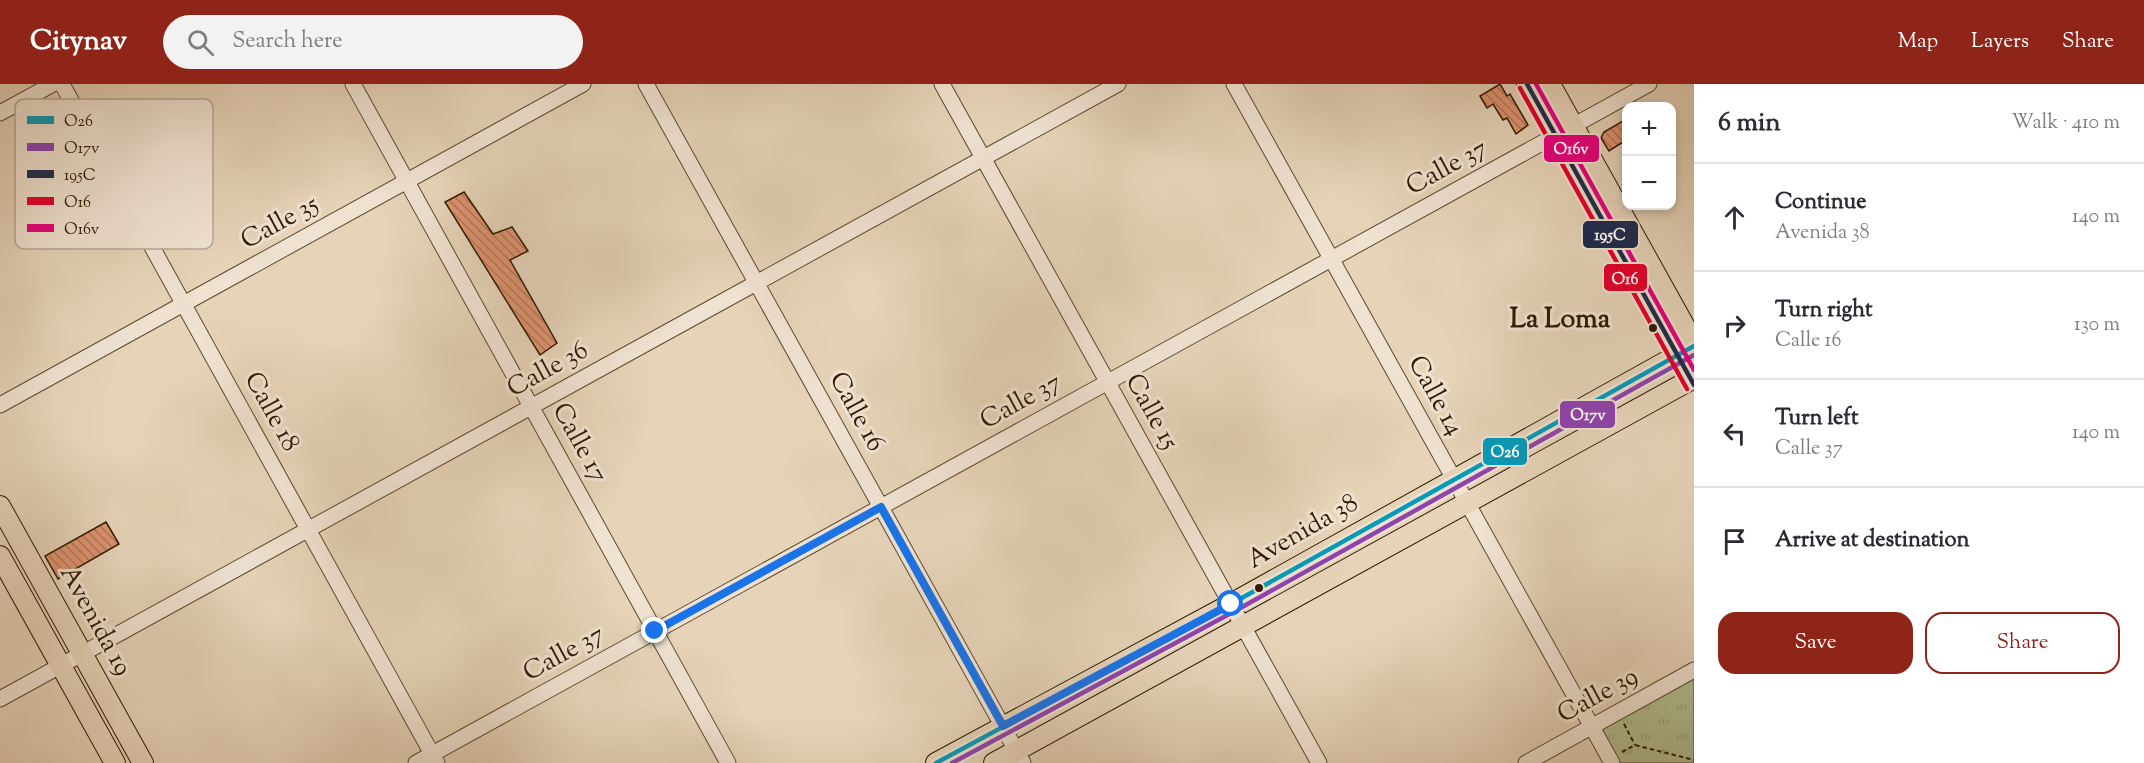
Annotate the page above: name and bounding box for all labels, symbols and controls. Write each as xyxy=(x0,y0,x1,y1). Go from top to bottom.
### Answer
search box xyxy=(163,15,583,69)
text: Citynav xyxy=(30,22,127,62)
icon: search xyxy=(184,26,217,59)
text: Search here xyxy=(232,26,343,58)
text: Map xyxy=(1898,27,1938,57)
text: Layers xyxy=(1971,27,2029,57)
text: Share xyxy=(2062,27,2114,57)
legend xyxy=(15,99,213,249)
map controls xyxy=(1622,102,1676,210)
button: + xyxy=(1622,102,1676,156)
text: 6 min xyxy=(1718,105,1781,142)
text: Walk · 410 m xyxy=(2011,109,2120,138)
text: O26 xyxy=(64,111,93,134)
street label: Calle 37 xyxy=(1400,130,1494,206)
line badge: O16v xyxy=(1543,134,1600,163)
text: O17v xyxy=(64,138,100,161)
text: O16v xyxy=(1553,139,1589,162)
button: − xyxy=(1622,156,1676,210)
text: 195C xyxy=(64,165,96,188)
street label: Calle 35 xyxy=(234,186,326,260)
text: Continue xyxy=(1775,187,1866,219)
text: O16 xyxy=(64,192,91,215)
icon: ahead xyxy=(1718,201,1751,234)
text: 140 m xyxy=(2072,203,2120,232)
text: O16v xyxy=(64,219,100,242)
text: Avenida 38 xyxy=(1775,219,1870,248)
line badge: 195C xyxy=(1582,220,1639,249)
text: 195C xyxy=(1594,225,1626,248)
line badge: O16 xyxy=(1603,263,1648,292)
text: O16 xyxy=(1611,269,1639,292)
text: Turn right xyxy=(1775,295,1872,327)
district label: La Loma xyxy=(1510,301,1611,340)
icon: right xyxy=(1718,309,1751,342)
text: 130 m xyxy=(2074,311,2120,340)
unlabelled marker xyxy=(1647,322,1659,334)
text: Calle 16 xyxy=(1775,327,1841,356)
street label: Calle 36 xyxy=(501,333,595,407)
street label: Calle 14 xyxy=(1398,349,1472,443)
street label: Calle 37 xyxy=(974,364,1068,440)
street label: Calle 18 xyxy=(234,365,308,459)
street label: Calle 16 xyxy=(819,365,893,459)
street label: Calle 15 xyxy=(1115,367,1187,457)
street label: Calle 17 xyxy=(542,396,616,490)
line badge: O17v xyxy=(1559,400,1616,429)
text: Turn left xyxy=(1775,403,1858,435)
text: O17v xyxy=(1570,405,1606,428)
icon: left xyxy=(1718,417,1751,450)
text: 140 m xyxy=(2072,419,2120,448)
text: Calle 37 xyxy=(1775,435,1843,464)
line badge: O26 xyxy=(1482,437,1528,466)
text: O26 xyxy=(1491,442,1520,465)
street label: Avenida 38 xyxy=(1240,485,1366,579)
icon: arrive xyxy=(1718,525,1751,558)
text: Arrive at destination xyxy=(1775,525,1970,557)
street label: Avenida 19 xyxy=(50,559,140,683)
unlabelled marker xyxy=(1253,582,1265,594)
route start xyxy=(1217,590,1243,616)
button: Save xyxy=(1718,612,1913,674)
button: Share xyxy=(1925,612,2120,674)
street label: Calle 37 xyxy=(517,616,611,692)
route end xyxy=(641,617,667,643)
street label: Calle 39 xyxy=(1551,659,1645,733)

